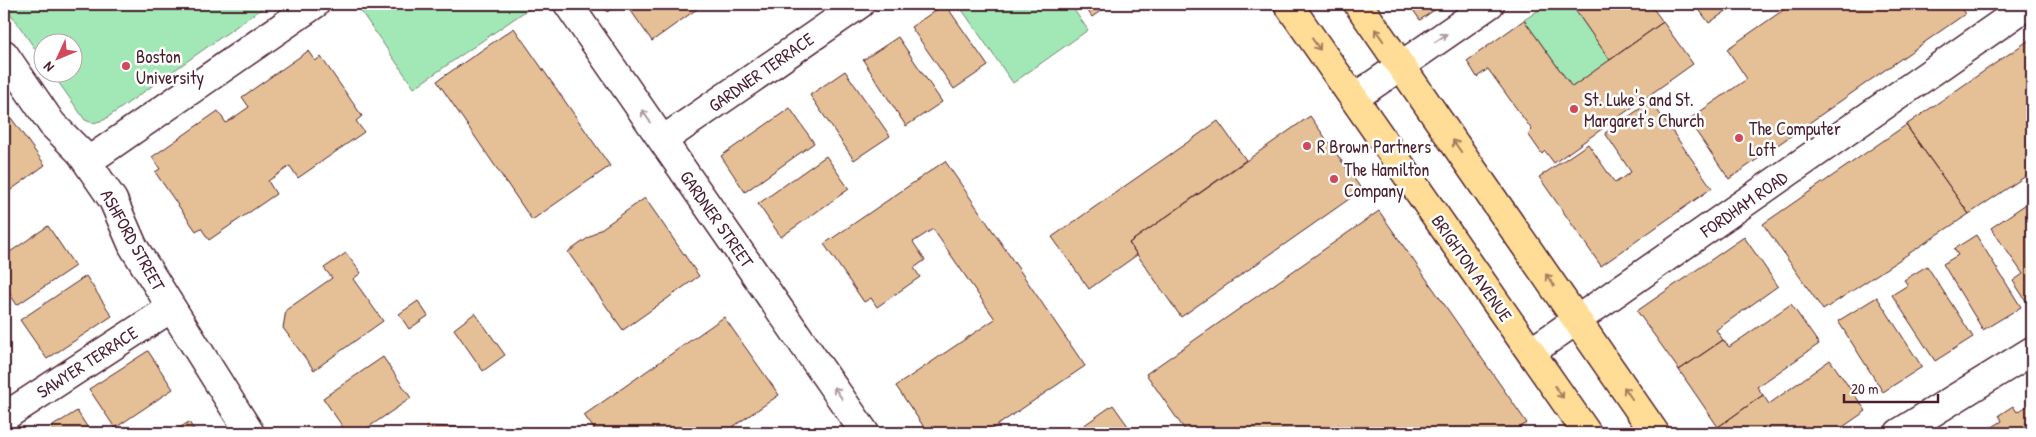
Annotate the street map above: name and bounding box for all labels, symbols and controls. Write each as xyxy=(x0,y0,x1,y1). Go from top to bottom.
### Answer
street label: GARDNER TERRACE xyxy=(703,26,819,118)
one-way arrow xyxy=(1374,28,1384,42)
north arrow xyxy=(32,32,82,82)
one-way arrow xyxy=(1434,33,1448,43)
one-way arrow xyxy=(1311,37,1321,51)
place label: Boston University xyxy=(136,44,205,90)
text: N xyxy=(38,58,58,77)
marker: Boston University xyxy=(120,60,132,72)
place label: St. Luke's and St. Margaret's Church xyxy=(1584,87,1705,133)
marker: St. Luke's and St. Margaret's Church xyxy=(1568,103,1580,115)
one-way arrow xyxy=(641,109,651,123)
place label: The Computer Loft xyxy=(1749,116,1841,162)
marker: The Computer Loft xyxy=(1733,132,1745,144)
place label: R Brown Partners xyxy=(1317,134,1431,159)
one-way arrow xyxy=(1452,139,1462,153)
marker: R Brown Partners xyxy=(1301,140,1313,152)
place label: The Hamilton Company xyxy=(1344,157,1429,203)
street label: GARDNER STREET xyxy=(674,165,760,273)
street label: FORDHAM ROAD xyxy=(1695,165,1793,244)
marker: The Hamilton Company xyxy=(1328,173,1340,185)
street label: ASHFORD STREET xyxy=(95,185,171,296)
street label: BRIGHTON AVENUE xyxy=(1426,210,1518,326)
one-way arrow xyxy=(1545,273,1555,287)
street label: SAWYER TERRACE xyxy=(32,320,142,404)
scale bar xyxy=(1844,372,1937,404)
text: 20 m xyxy=(1851,378,1878,399)
one-way arrow xyxy=(1554,385,1564,399)
one-way arrow xyxy=(833,386,843,400)
one-way arrow xyxy=(1623,386,1633,400)

